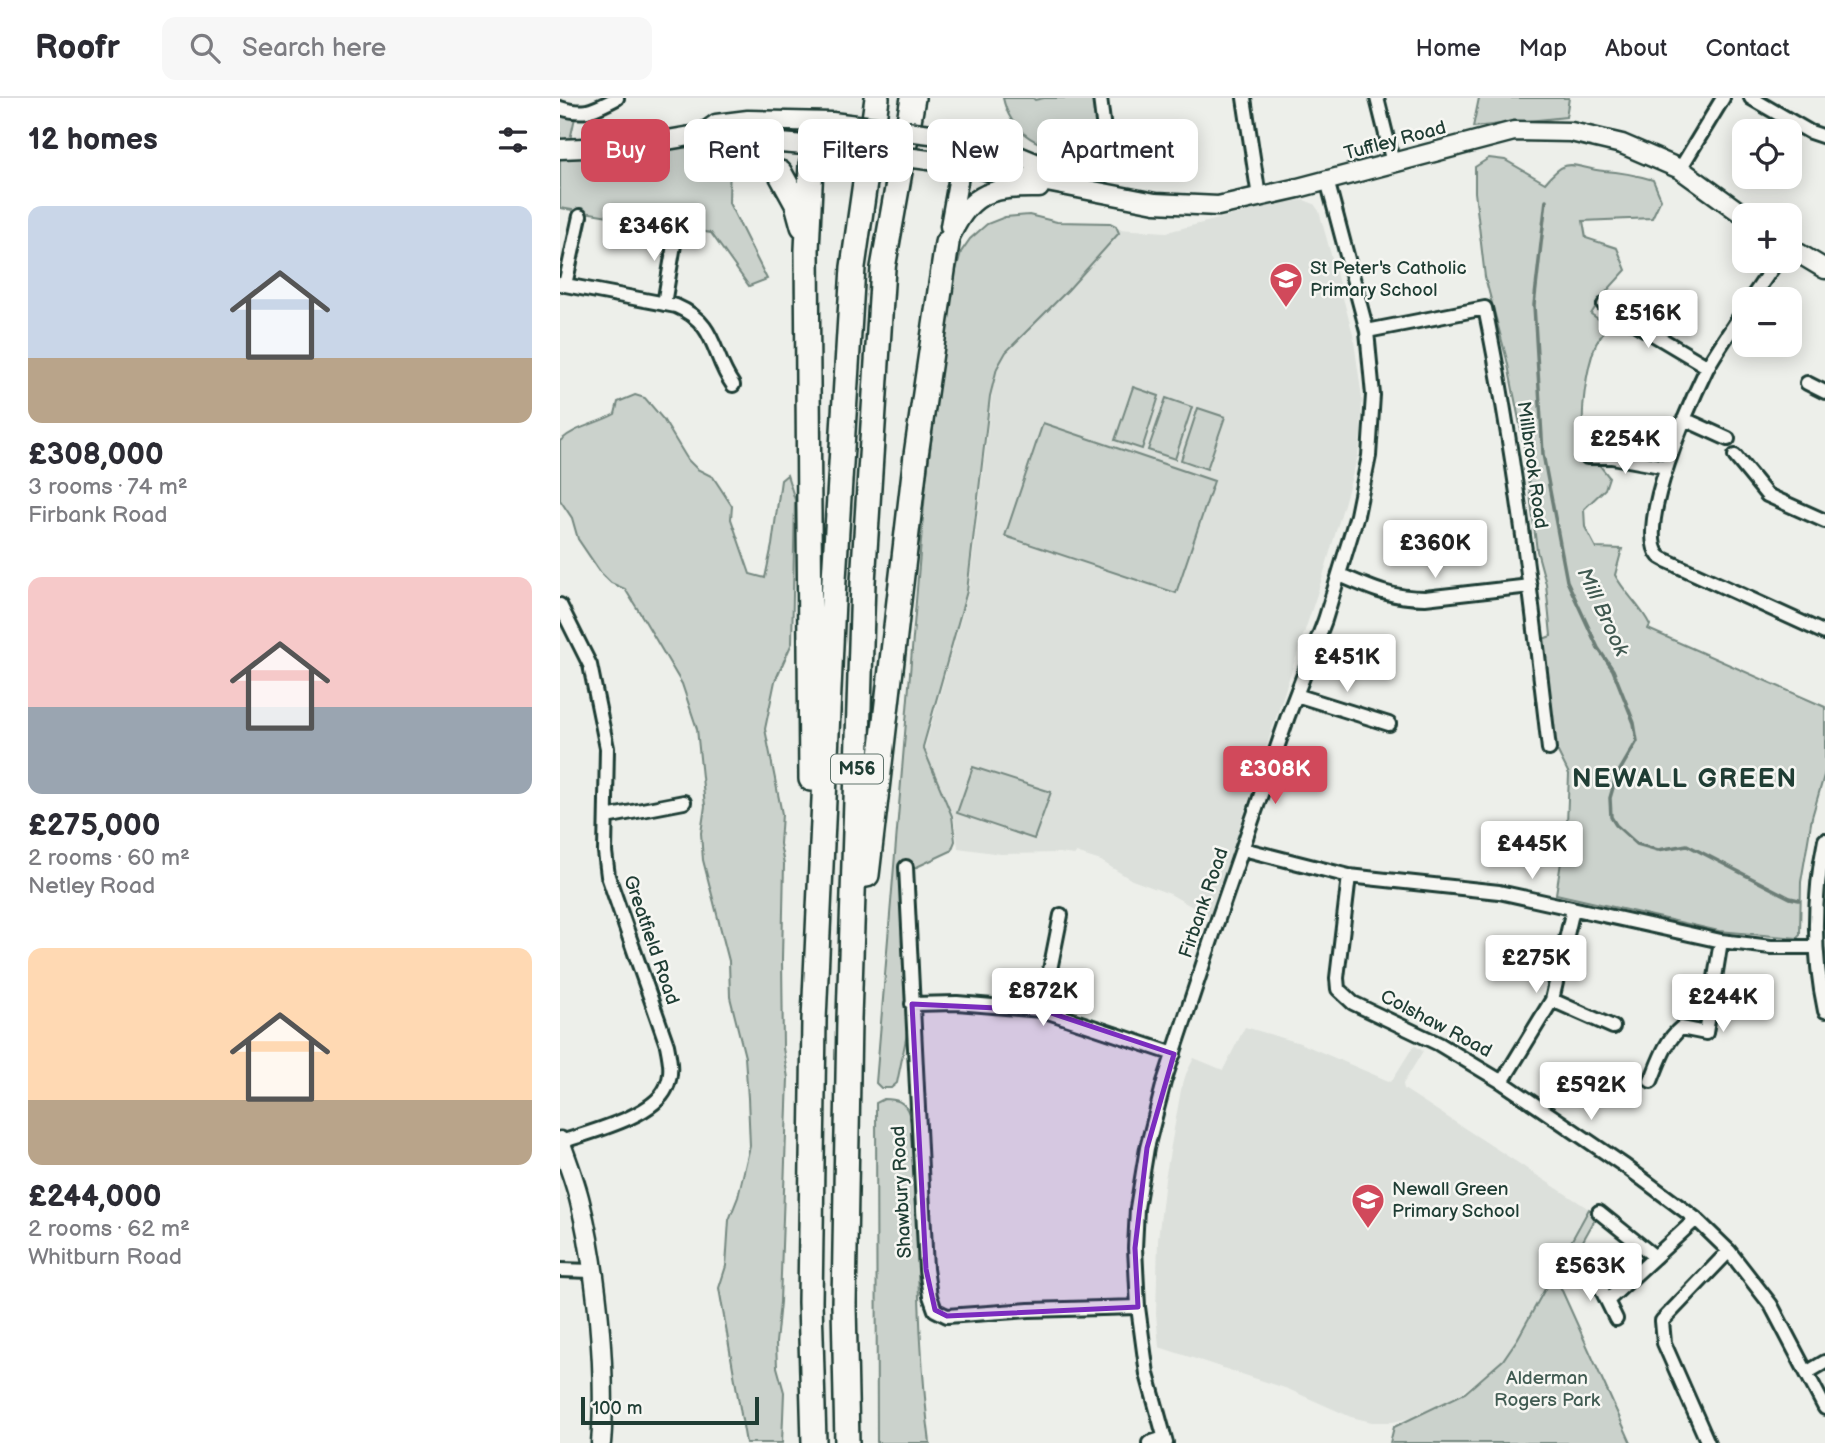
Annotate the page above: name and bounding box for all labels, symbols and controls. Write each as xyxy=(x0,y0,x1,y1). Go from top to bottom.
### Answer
search box xyxy=(162,17,652,80)
text: Roofr xyxy=(35,28,120,68)
icon: search xyxy=(186,29,224,67)
text: Search here xyxy=(242,33,386,64)
text: Home xyxy=(1416,34,1481,63)
text: Map xyxy=(1519,34,1567,63)
text: About xyxy=(1605,34,1667,63)
text: Contact xyxy=(1705,34,1790,63)
street label: Tuffley Road xyxy=(1342,116,1448,166)
chip: Buy xyxy=(581,119,670,182)
chip: Rent xyxy=(684,119,784,182)
chip: Filters xyxy=(798,119,913,182)
chip: New xyxy=(927,119,1023,182)
chip: Apartment xyxy=(1037,119,1198,182)
map controls xyxy=(1732,119,1802,357)
button: locate xyxy=(1732,119,1802,189)
icon: filters xyxy=(494,121,532,159)
text: 12 homes xyxy=(28,122,158,158)
button: + xyxy=(1732,203,1802,273)
pin: £346K xyxy=(605,204,703,263)
text: £346K xyxy=(619,212,689,240)
icon: home xyxy=(217,252,343,378)
place label: St Peter's Catholic Primary School xyxy=(1310,257,1467,302)
school or university icon: St Peter's Catholic Primary School xyxy=(1267,260,1305,309)
button: − xyxy=(1732,287,1802,357)
pin: £516K xyxy=(1599,290,1697,350)
text: £516K xyxy=(1615,299,1681,327)
street label: Millbrook Road xyxy=(1512,400,1552,530)
pin: £254K xyxy=(1576,416,1674,476)
text: £254K xyxy=(1590,425,1660,453)
text: £308,000 xyxy=(28,437,164,473)
text: 3 rooms · 74 m² xyxy=(28,473,188,501)
text: Firbank Road xyxy=(28,501,167,529)
pin: £360K xyxy=(1386,520,1484,580)
text: £360K xyxy=(1399,529,1471,557)
water label: Mill Brook xyxy=(1572,564,1635,661)
icon: home xyxy=(217,623,343,749)
pin: £451K xyxy=(1298,634,1396,694)
text: £451K xyxy=(1314,643,1380,671)
pin: £308K xyxy=(1226,746,1324,806)
road number: M56 xyxy=(831,754,883,784)
text: £308K xyxy=(1239,755,1311,783)
district label: NEWALL GREEN xyxy=(1572,764,1798,795)
text: £275,000 xyxy=(28,808,160,844)
pin: £445K xyxy=(1483,822,1581,881)
text: £445K xyxy=(1497,830,1567,858)
text: 2 rooms · 60 m² xyxy=(28,844,190,872)
street label: Firbank Road xyxy=(1174,845,1234,961)
text: Netley Road xyxy=(28,872,155,900)
street label: Greatfield Road xyxy=(618,872,684,1008)
pin: £275K xyxy=(1487,936,1585,995)
text: £275K xyxy=(1501,944,1571,972)
pin: £872K xyxy=(994,968,1092,1028)
pin: £244K xyxy=(1674,974,1772,1034)
text: £872K xyxy=(1008,977,1078,1005)
text: £244K xyxy=(1688,983,1758,1011)
street label: Colshaw Road xyxy=(1376,985,1496,1063)
icon: home xyxy=(217,994,343,1120)
pin: £592K xyxy=(1542,1062,1640,1122)
text: £592K xyxy=(1556,1071,1626,1099)
street label: Shawbury Road xyxy=(887,1125,917,1259)
place label: Newall Green Primary School xyxy=(1392,1178,1520,1223)
text: £244,000 xyxy=(28,1179,162,1215)
school or university icon: Newall Green Primary School xyxy=(1349,1181,1387,1230)
text: 2 rooms · 62 m² xyxy=(28,1215,190,1243)
text: Whitburn Road xyxy=(28,1243,182,1271)
pin: £563K xyxy=(1541,1244,1639,1303)
text: £563K xyxy=(1555,1252,1625,1280)
park label: Alderman Rogers Park xyxy=(1494,1367,1601,1412)
scale bar xyxy=(581,1394,760,1426)
text: 100 m xyxy=(592,1397,643,1420)

